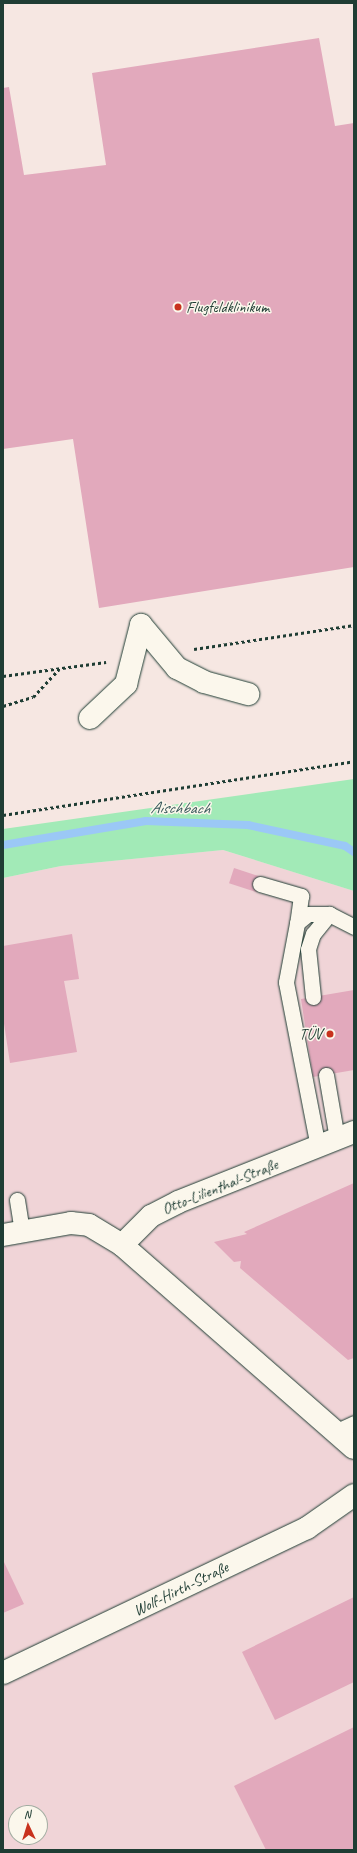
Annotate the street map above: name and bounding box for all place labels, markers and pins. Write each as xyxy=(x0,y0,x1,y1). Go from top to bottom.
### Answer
place label: Flugfeldklinikum xyxy=(186,297,269,317)
marker: Flugfeldklinikum xyxy=(173,302,183,312)
place label: TÜV xyxy=(299,1024,322,1044)
marker: TÜV xyxy=(325,1029,335,1039)

